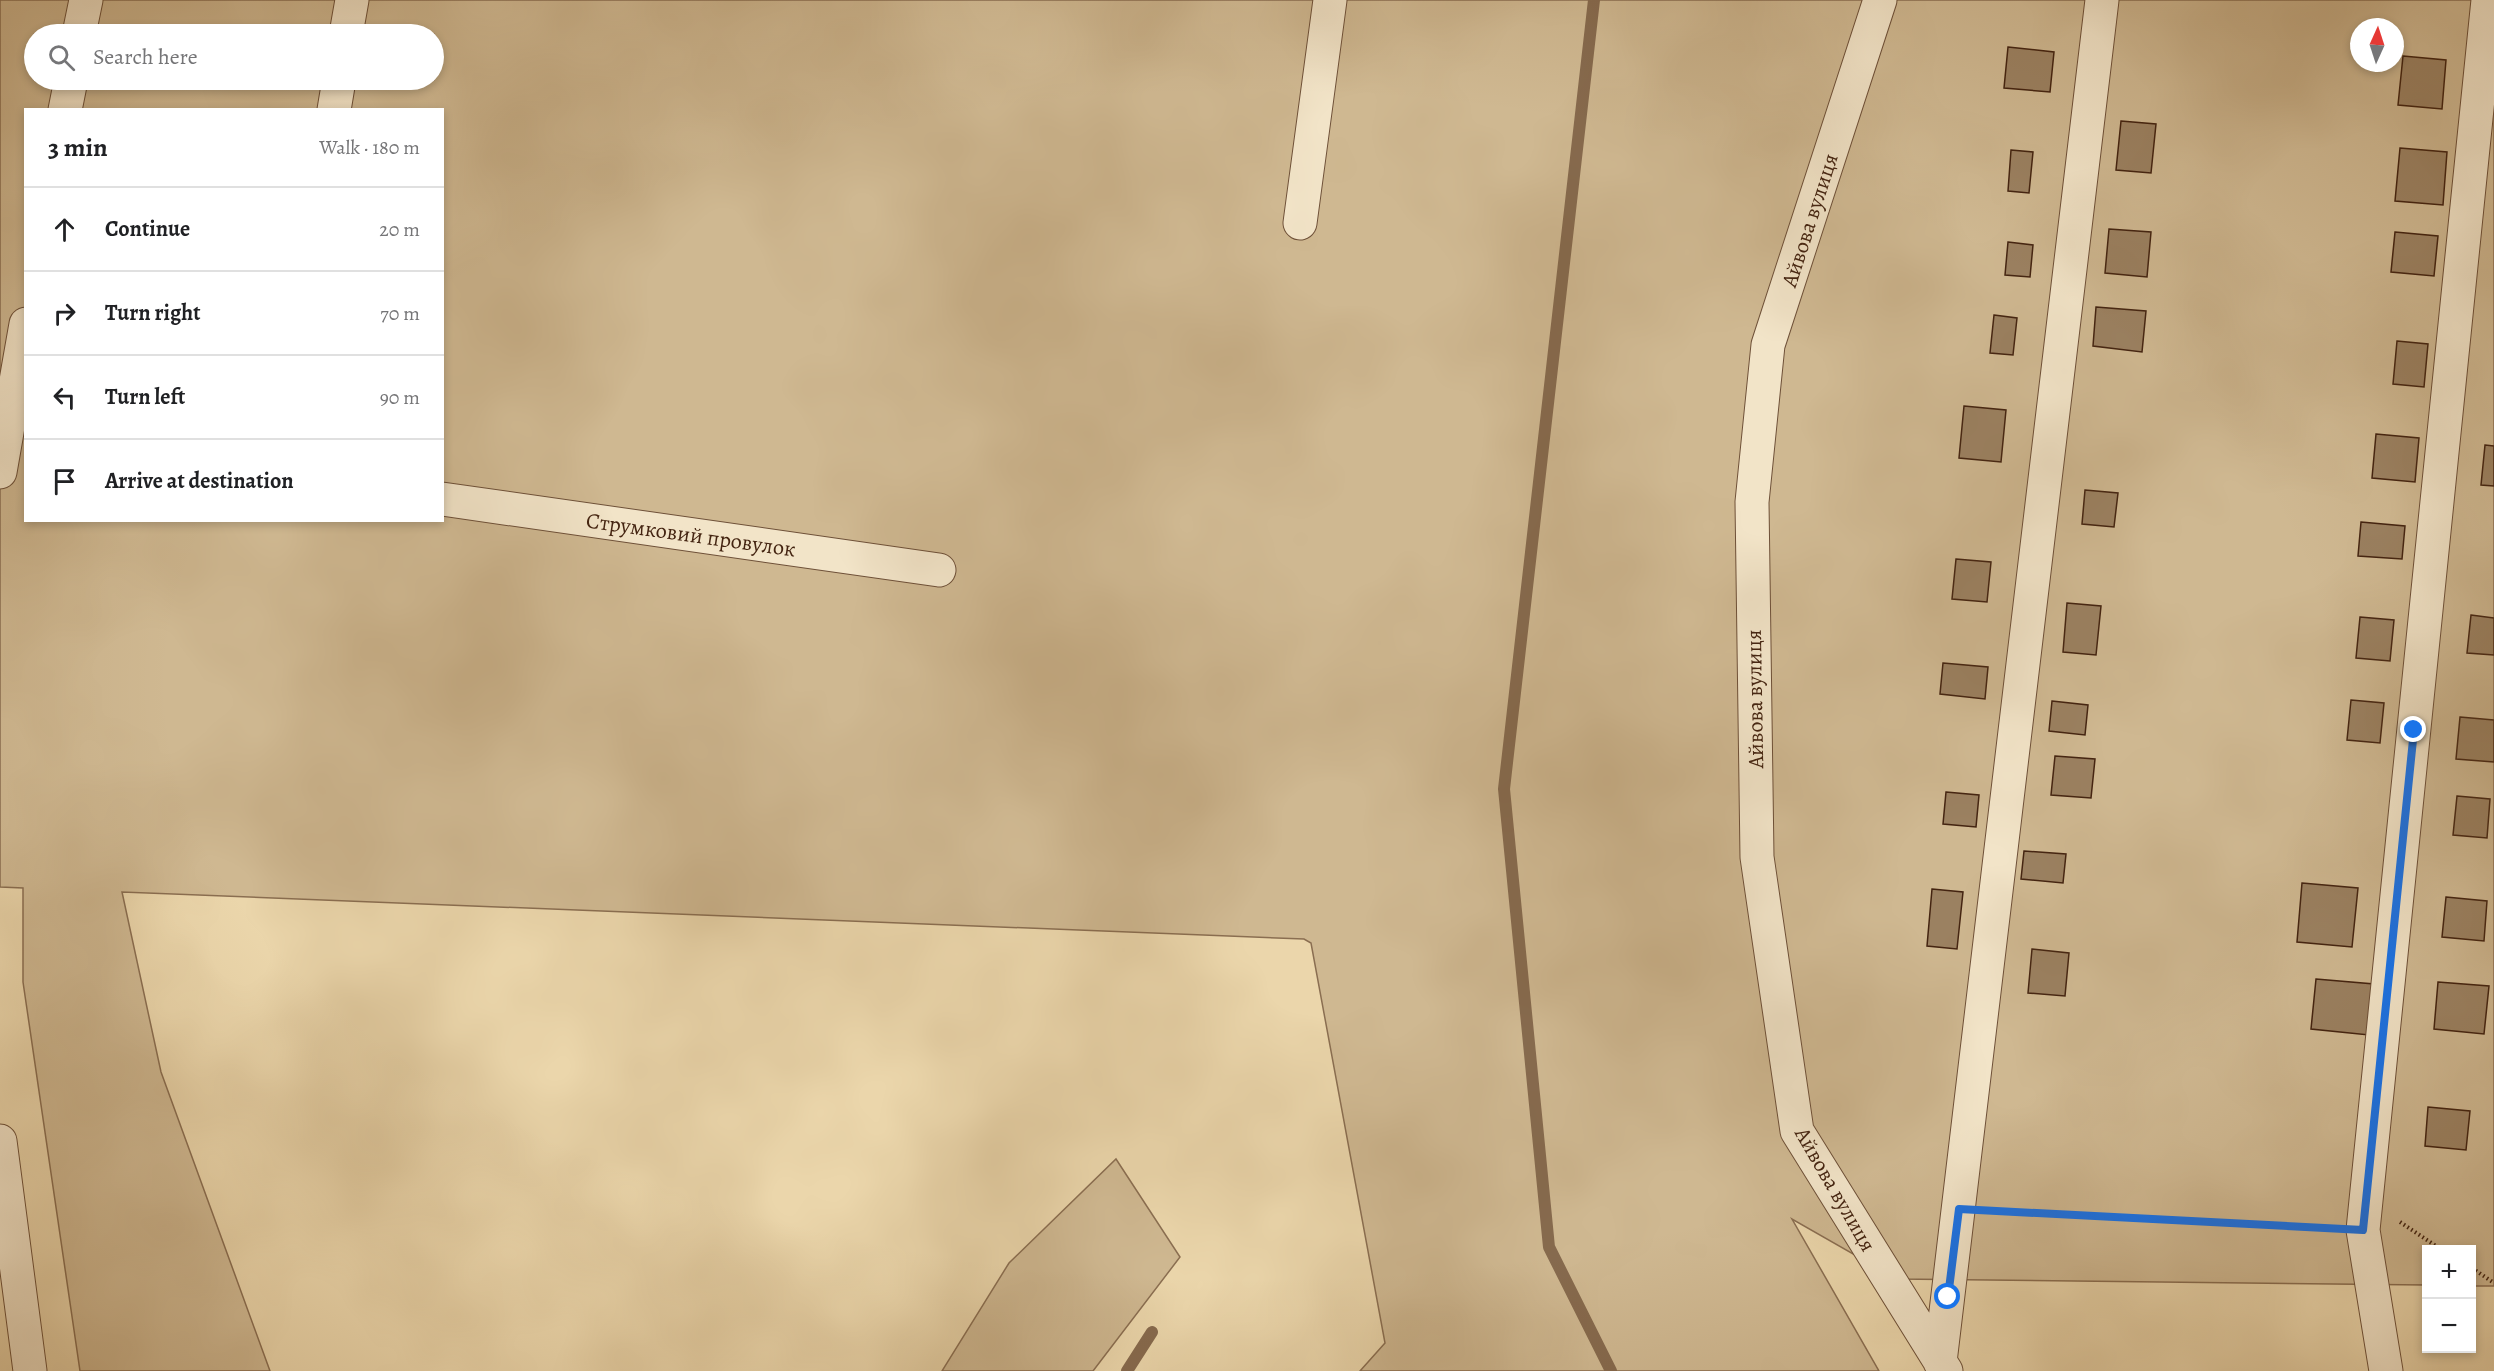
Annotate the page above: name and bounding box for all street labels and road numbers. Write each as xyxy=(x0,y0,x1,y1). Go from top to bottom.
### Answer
street label: Айвова вулиця xyxy=(1774,150,1846,292)
street label: Струмковий провулок xyxy=(584,505,798,565)
street label: Айвова вулиця xyxy=(1739,629,1771,770)
street label: Айвова вулиця xyxy=(1787,1121,1883,1257)

